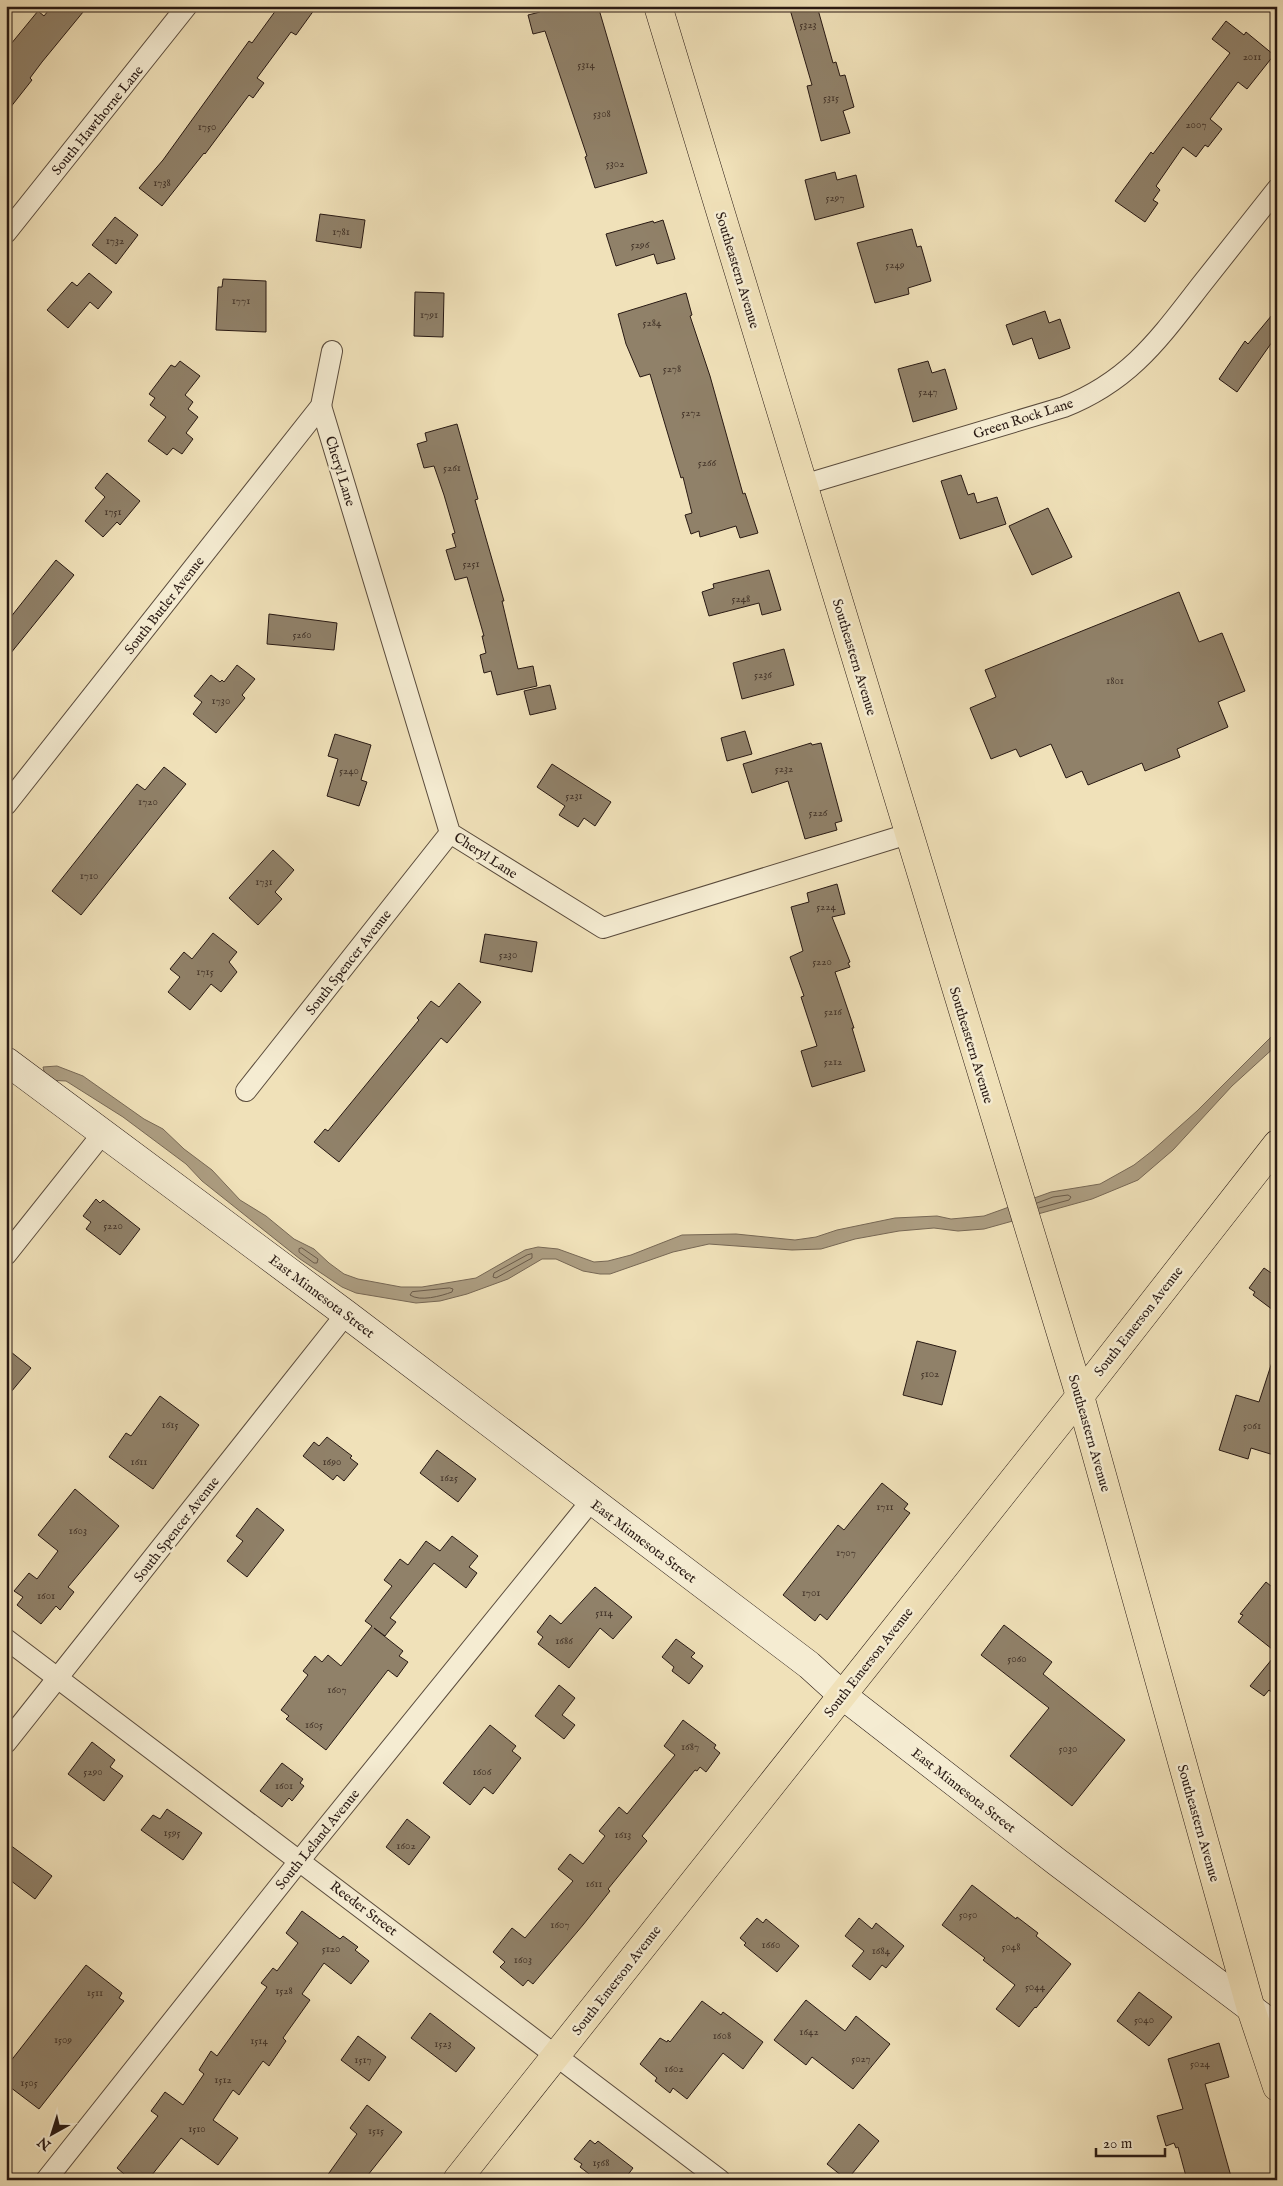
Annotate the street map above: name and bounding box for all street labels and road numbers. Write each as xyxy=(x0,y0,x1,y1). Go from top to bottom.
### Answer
street label: South Hawthorne Lane xyxy=(48,62,148,179)
street label: Southeastern Avenue xyxy=(711,210,764,331)
street label: Green Rock Lane xyxy=(971,394,1076,444)
street label: Cheryl Lane xyxy=(321,434,359,509)
street label: South Butler Avenue xyxy=(121,552,209,658)
street label: Southeastern Avenue xyxy=(828,597,881,718)
street label: Cheryl Lane xyxy=(450,829,521,883)
street label: South Spencer Avenue xyxy=(302,906,396,1019)
street label: Southeastern Avenue xyxy=(945,985,998,1106)
street label: East Minnesota Street xyxy=(265,1251,378,1343)
street label: South Emerson Avenue xyxy=(1090,1262,1188,1380)
street label: Southeastern Avenue xyxy=(1064,1373,1115,1495)
street label: South Spencer Avenue xyxy=(130,1473,224,1586)
street label: East Minnesota Street xyxy=(587,1496,700,1588)
street label: South Emerson Avenue xyxy=(820,1603,918,1721)
street label: East Minnesota Street xyxy=(907,1744,1019,1837)
street label: Southeastern Avenue xyxy=(1173,1763,1224,1885)
street label: South Leland Avenue xyxy=(272,1785,364,1894)
street label: Reeder Street xyxy=(326,1877,401,1940)
street label: South Emerson Avenue xyxy=(568,1921,666,2039)

